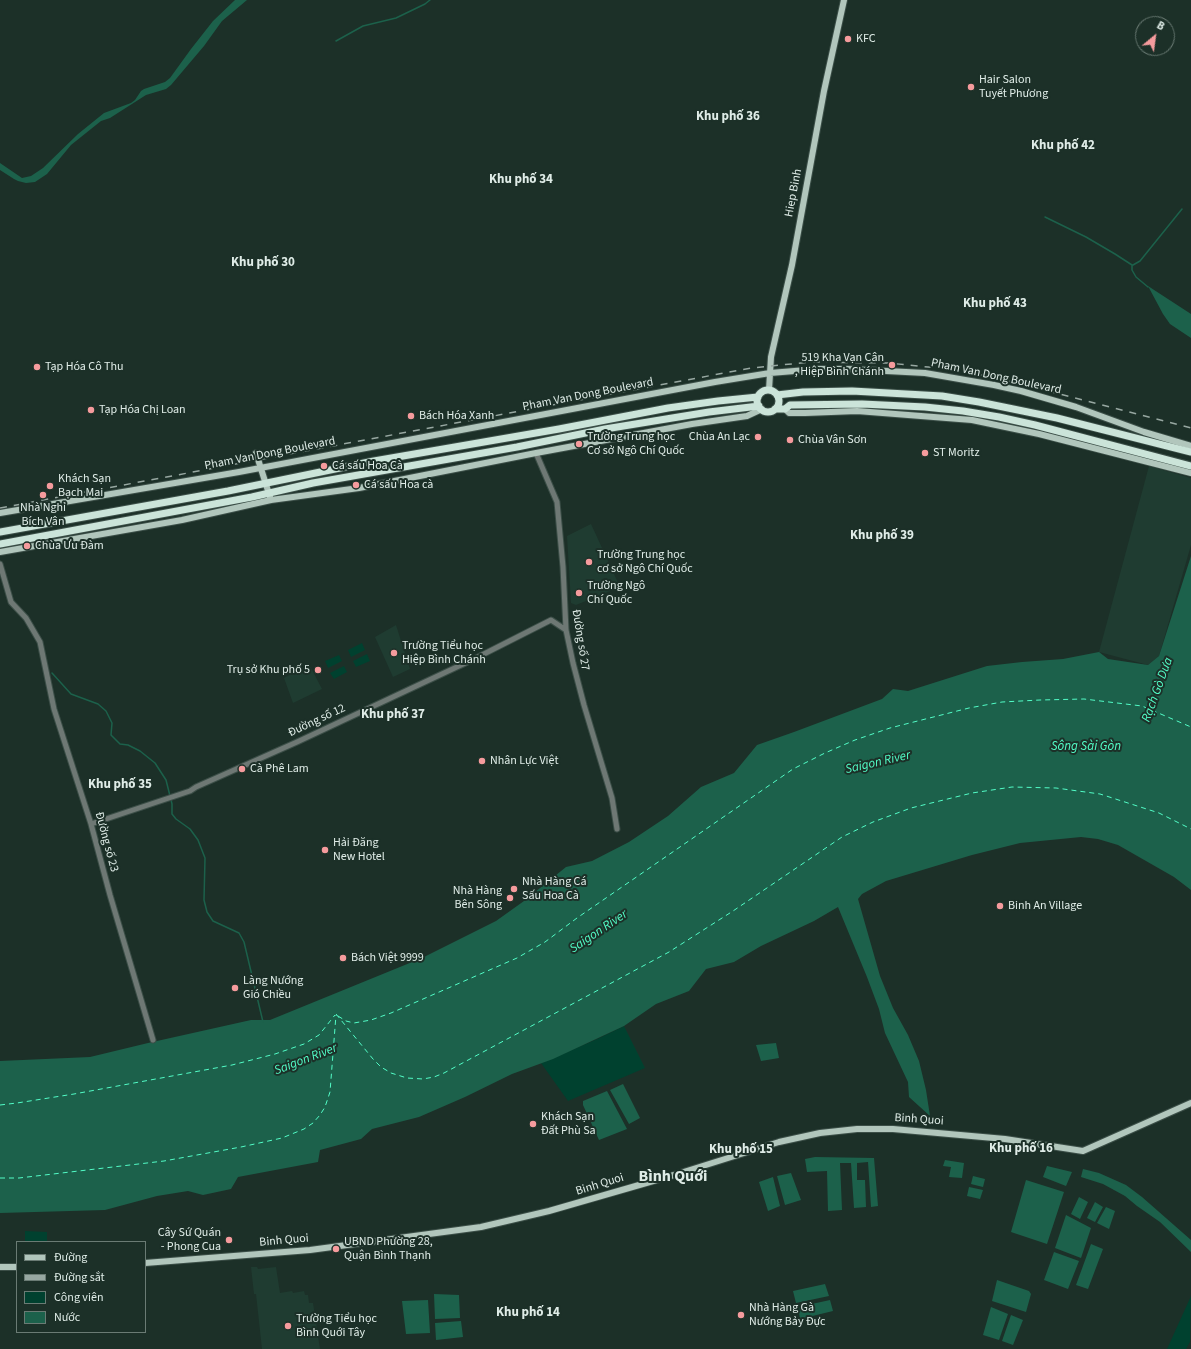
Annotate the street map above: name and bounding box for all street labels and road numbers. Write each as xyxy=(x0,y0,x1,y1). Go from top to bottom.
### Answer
street label: Hiep Binh xyxy=(782,168,806,218)
street label: Pham Van Dong Boulevard xyxy=(930,356,1062,398)
street label: Pham Van Dong Boulevard xyxy=(521,375,655,415)
street label: Pham Van Dong Boulevard xyxy=(203,434,337,474)
street label: Đường số 27 xyxy=(568,608,592,672)
street label: Đường số 12 xyxy=(286,701,348,741)
street label: Đường số 23 xyxy=(91,810,121,874)
street label: Binh Quoi xyxy=(894,1111,944,1129)
street label: Binh Quoi xyxy=(574,1171,626,1199)
street label: Binh Quoi xyxy=(259,1232,309,1250)

